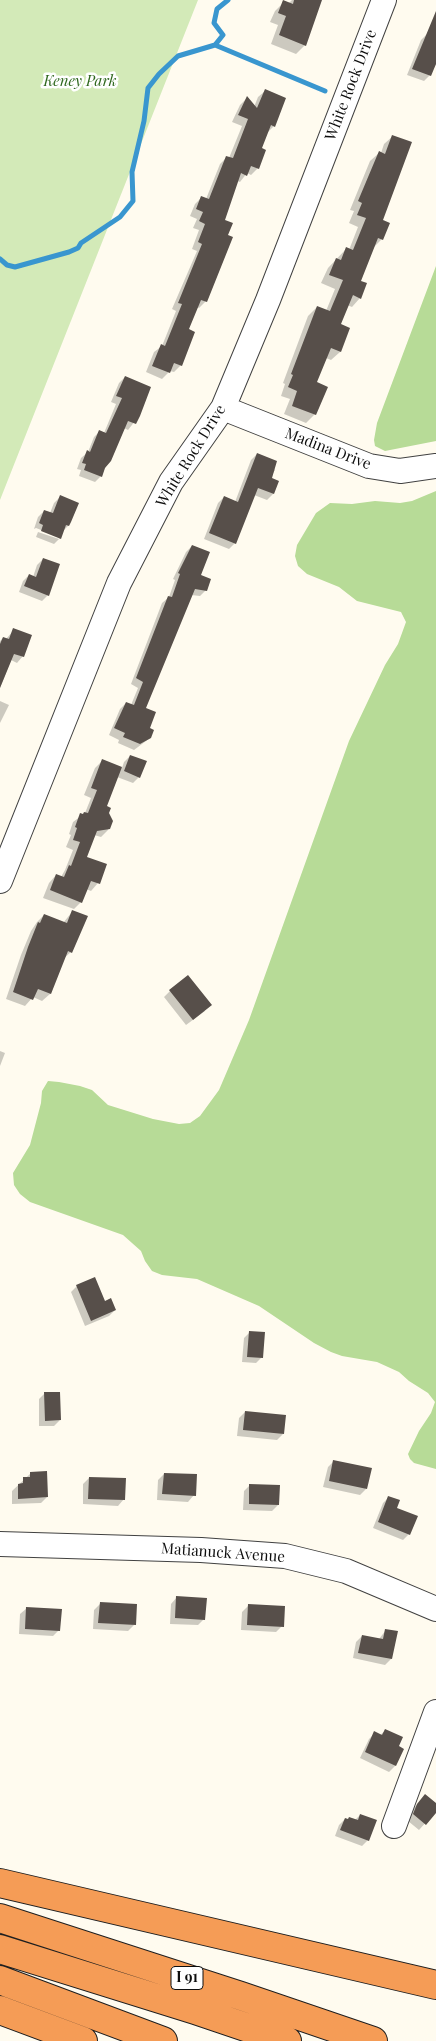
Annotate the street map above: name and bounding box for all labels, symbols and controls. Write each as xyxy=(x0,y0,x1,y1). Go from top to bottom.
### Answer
street label: White Rock Drive xyxy=(322,27,380,143)
park label: Keney Park xyxy=(43,72,117,90)
street label: White Rock Drive xyxy=(152,402,230,510)
street label: Madina Drive xyxy=(283,424,373,474)
street label: Matianuck Avenue xyxy=(160,1540,286,1566)
road number: I 91 xyxy=(171,1966,203,1990)

